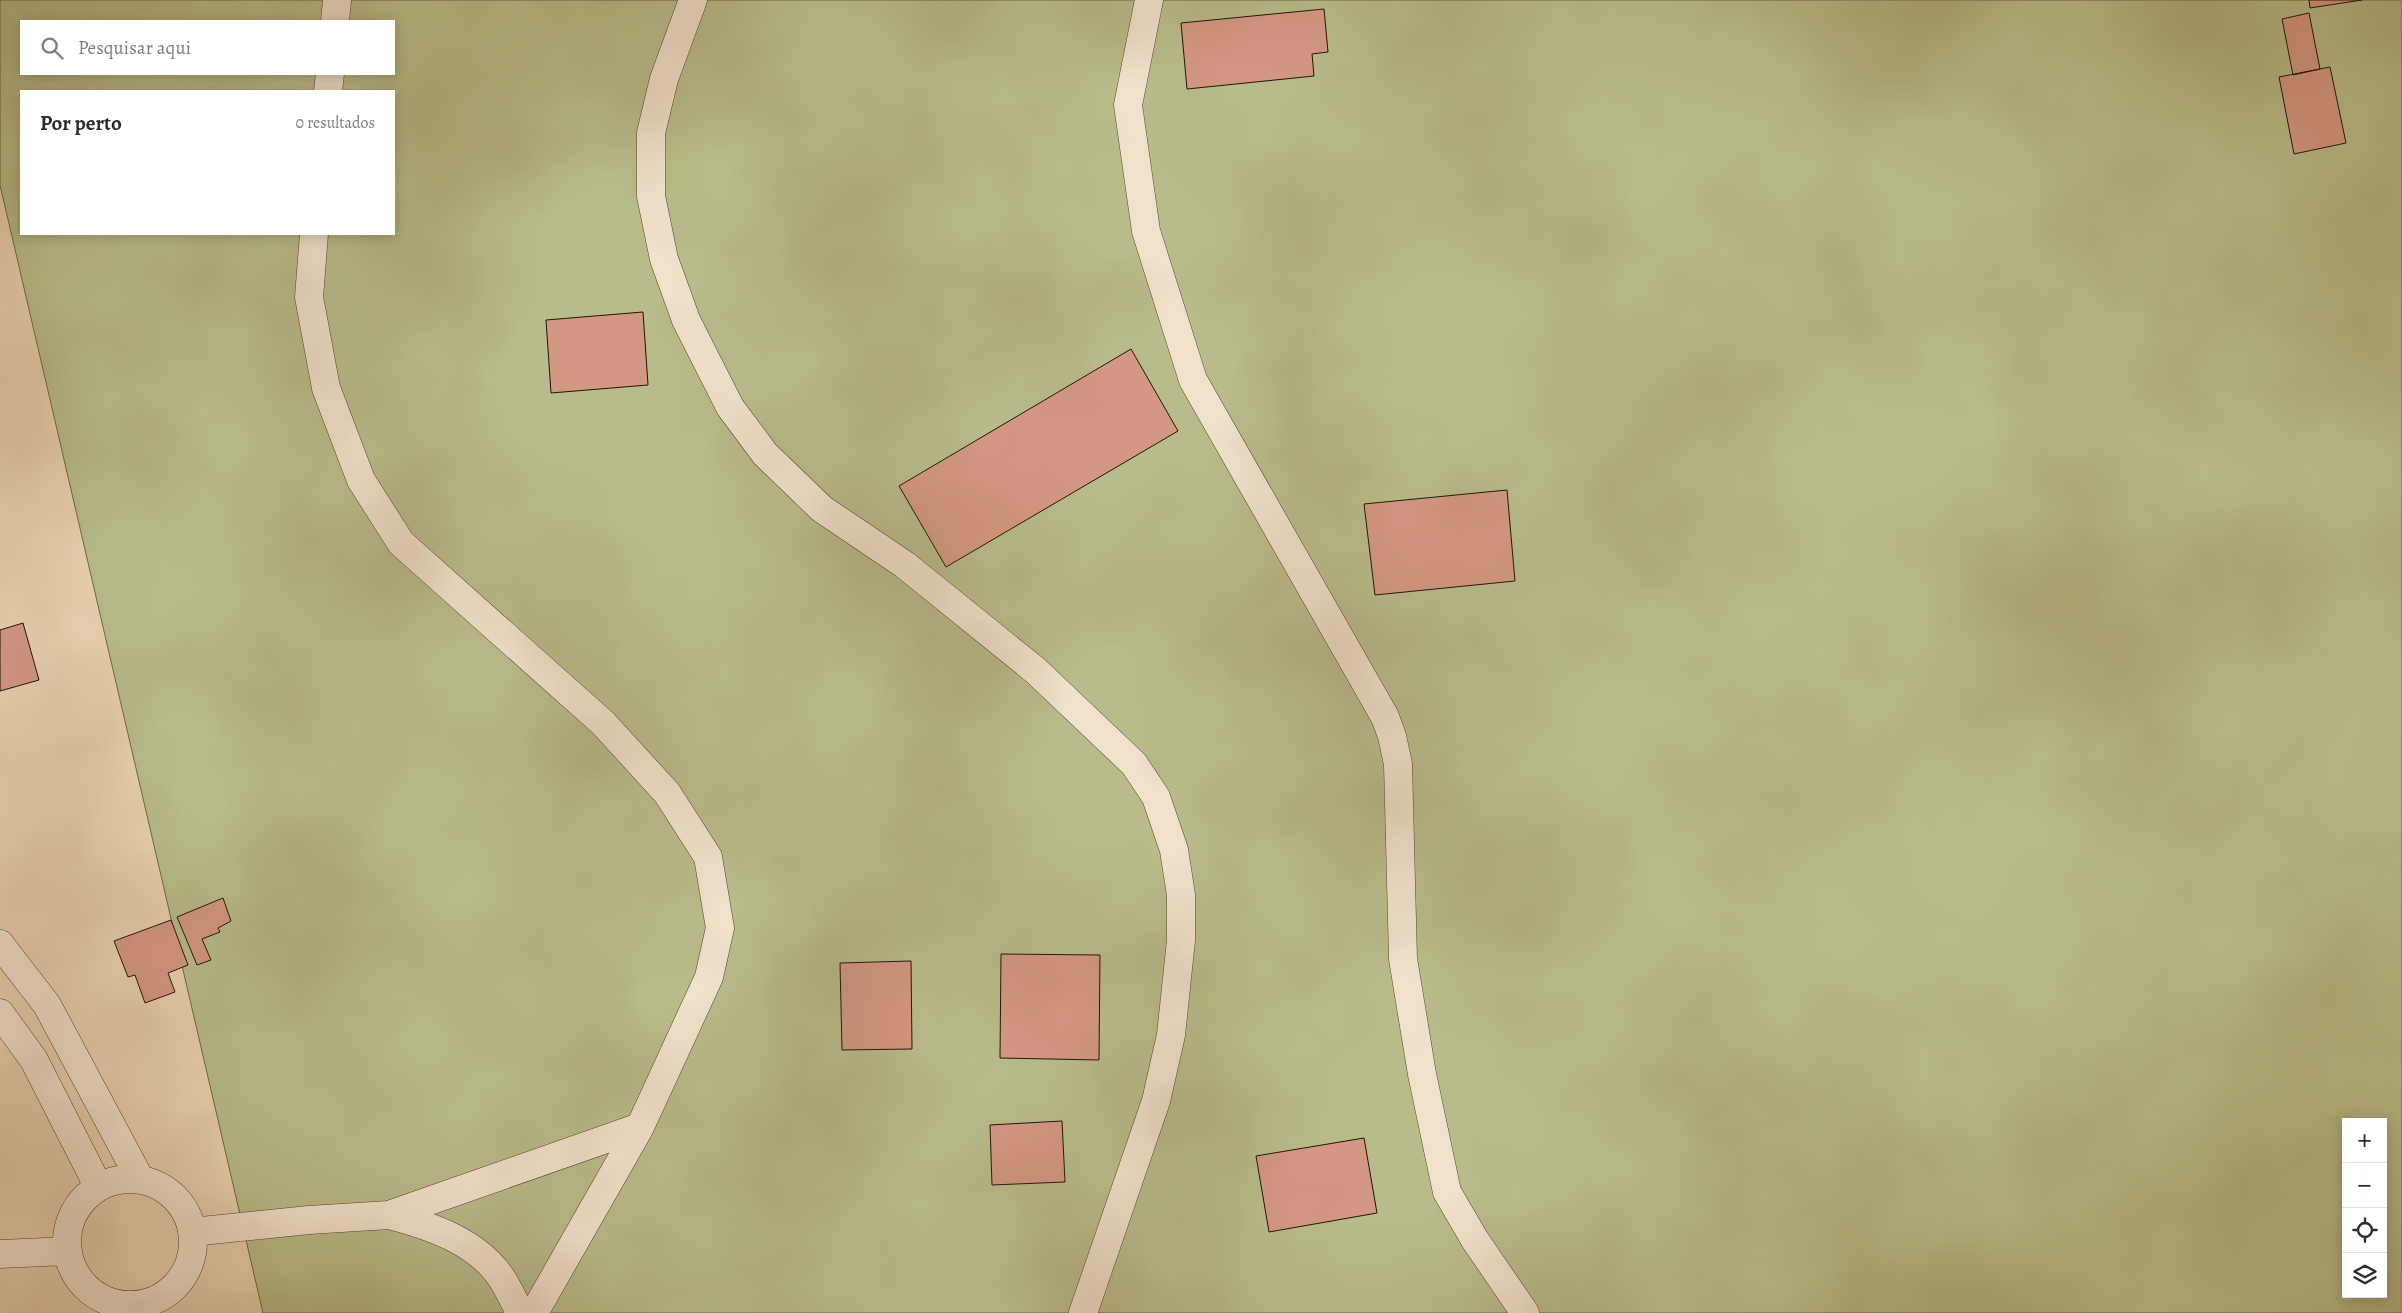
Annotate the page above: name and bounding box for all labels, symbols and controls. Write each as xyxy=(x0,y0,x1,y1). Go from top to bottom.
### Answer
search box xyxy=(20,20,395,75)
icon: search xyxy=(38,34,66,62)
text: Pesquisar aqui xyxy=(78,35,191,61)
text: Por perto xyxy=(40,109,122,137)
text: 0 resultados xyxy=(295,112,375,134)
map controls xyxy=(2342,1118,2387,1298)
button: + xyxy=(2342,1118,2387,1163)
button: − xyxy=(2342,1163,2387,1208)
button: locate xyxy=(2342,1208,2387,1253)
button: layers xyxy=(2342,1253,2387,1298)

